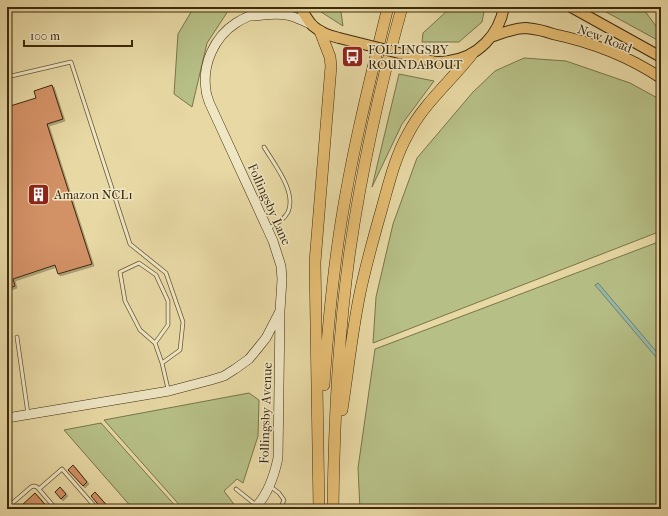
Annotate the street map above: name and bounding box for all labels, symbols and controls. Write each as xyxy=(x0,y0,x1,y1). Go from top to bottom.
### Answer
street label: New Road xyxy=(575,21,635,56)
scale bar xyxy=(24,22,132,48)
text: 100 m xyxy=(30,29,60,43)
place label: FOLLINGSBY ROUNDABOUT xyxy=(368,42,463,72)
bus stop icon: FOLLINGSBY ROUNDABOUT xyxy=(340,43,366,69)
street label: Follingsby Lane xyxy=(245,161,294,248)
building icon: Amazon NCL1 xyxy=(25,181,51,207)
place label: Amazon NCL1 xyxy=(53,187,133,202)
street label: Follingsby Avenue xyxy=(256,361,275,464)

